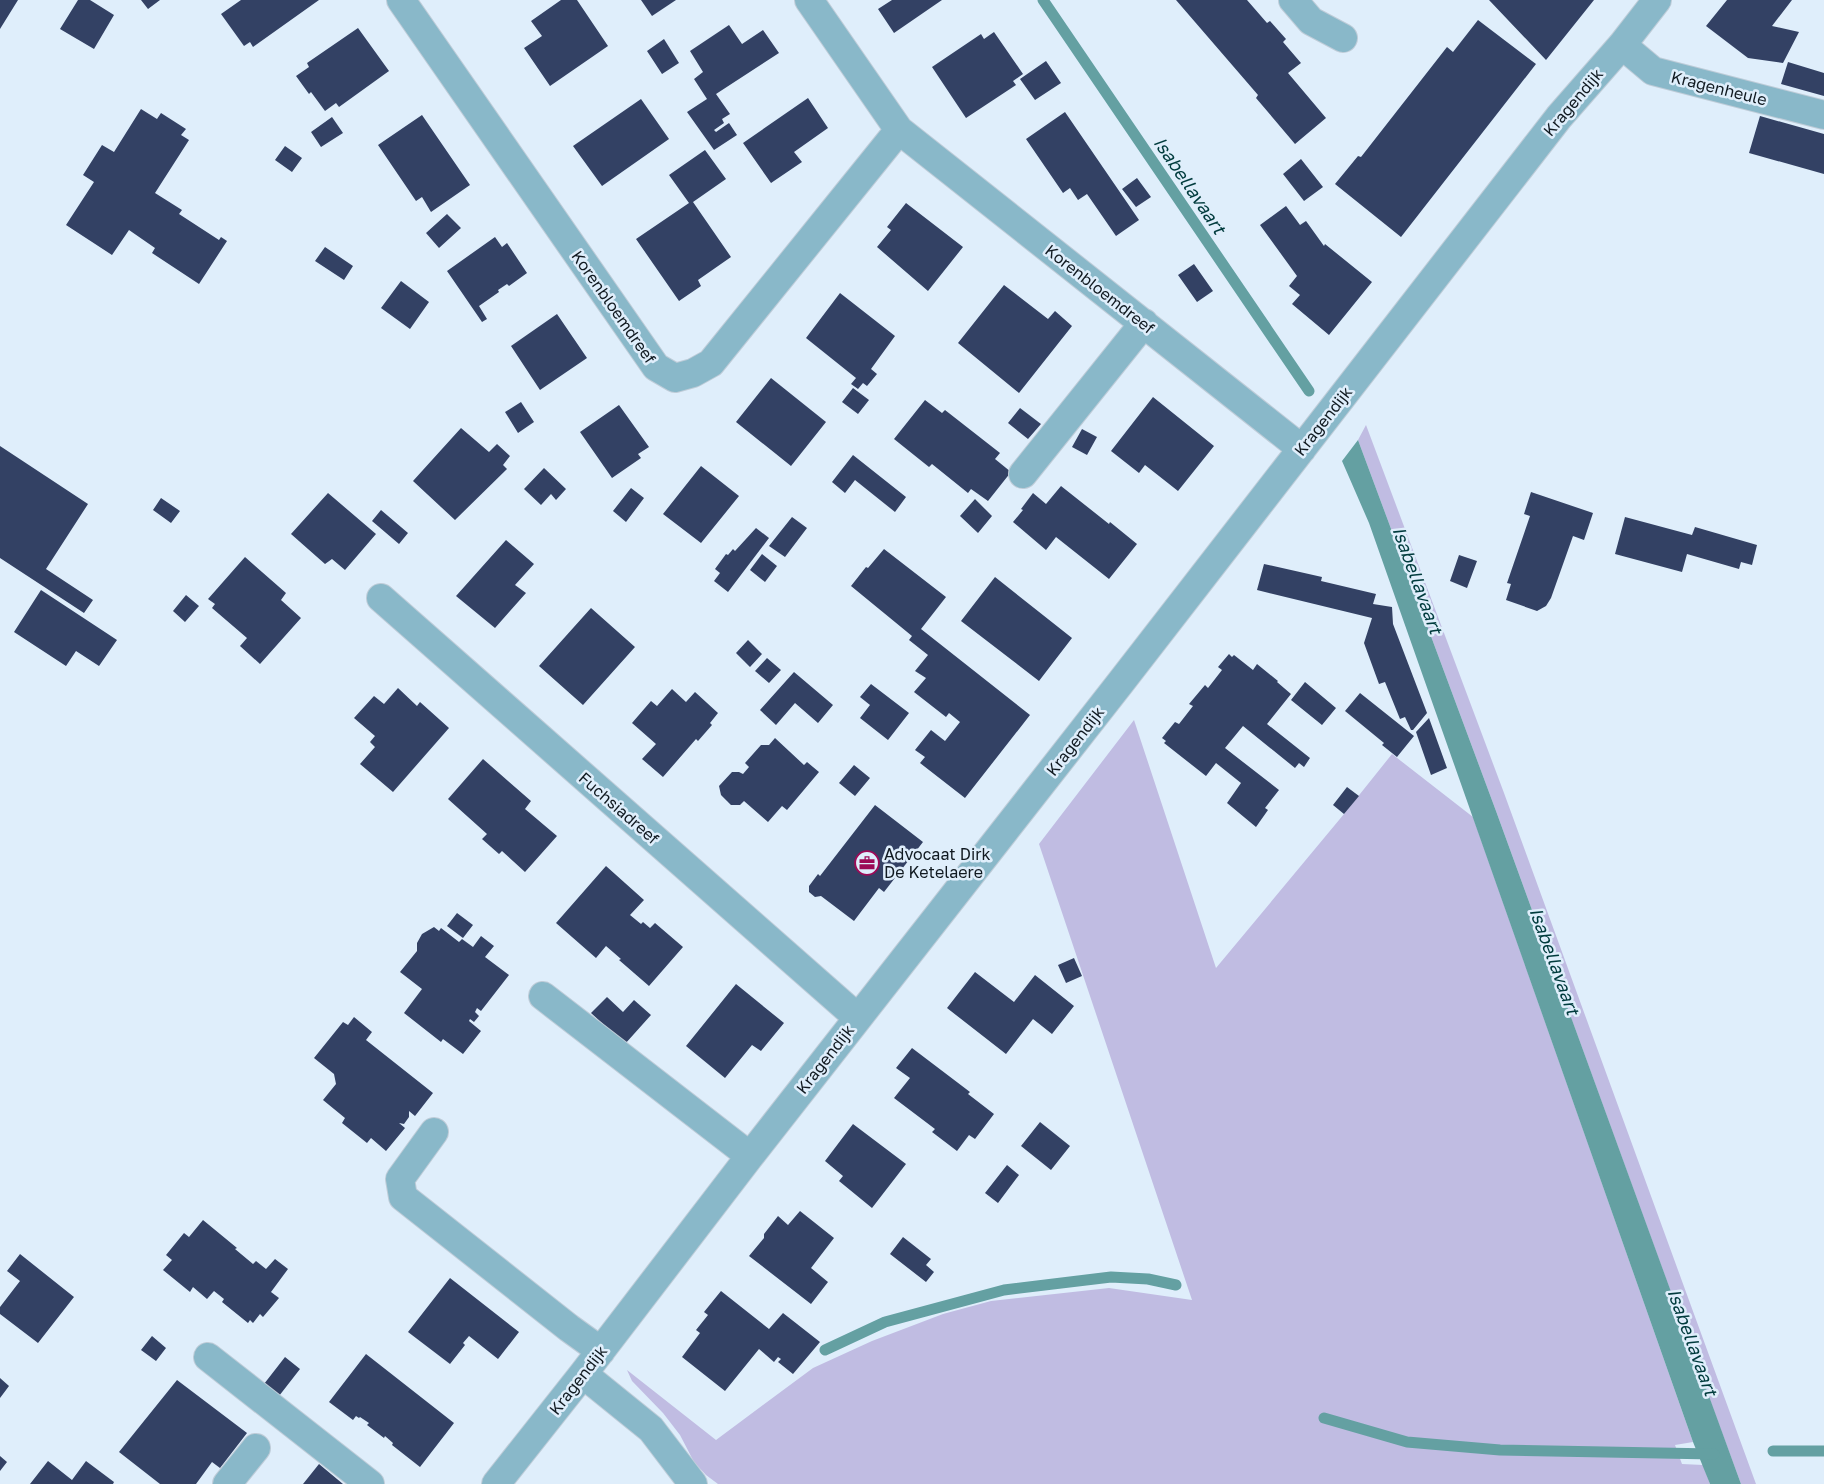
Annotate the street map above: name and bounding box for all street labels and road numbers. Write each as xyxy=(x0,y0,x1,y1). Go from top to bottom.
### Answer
street label: Kragendijk xyxy=(1539,64,1607,140)
street label: Kragenheule xyxy=(1669,66,1769,110)
street label: Korenbloemdreef xyxy=(1041,240,1159,338)
street label: Korenbloemdreef xyxy=(568,247,661,368)
street label: Kragendijk xyxy=(1290,382,1356,460)
street label: Kragendijk xyxy=(1042,702,1108,780)
street label: Fuchsiadreef xyxy=(575,768,663,848)
street label: Kragendijk xyxy=(792,1020,858,1098)
street label: Kragendijk xyxy=(545,1341,611,1419)

